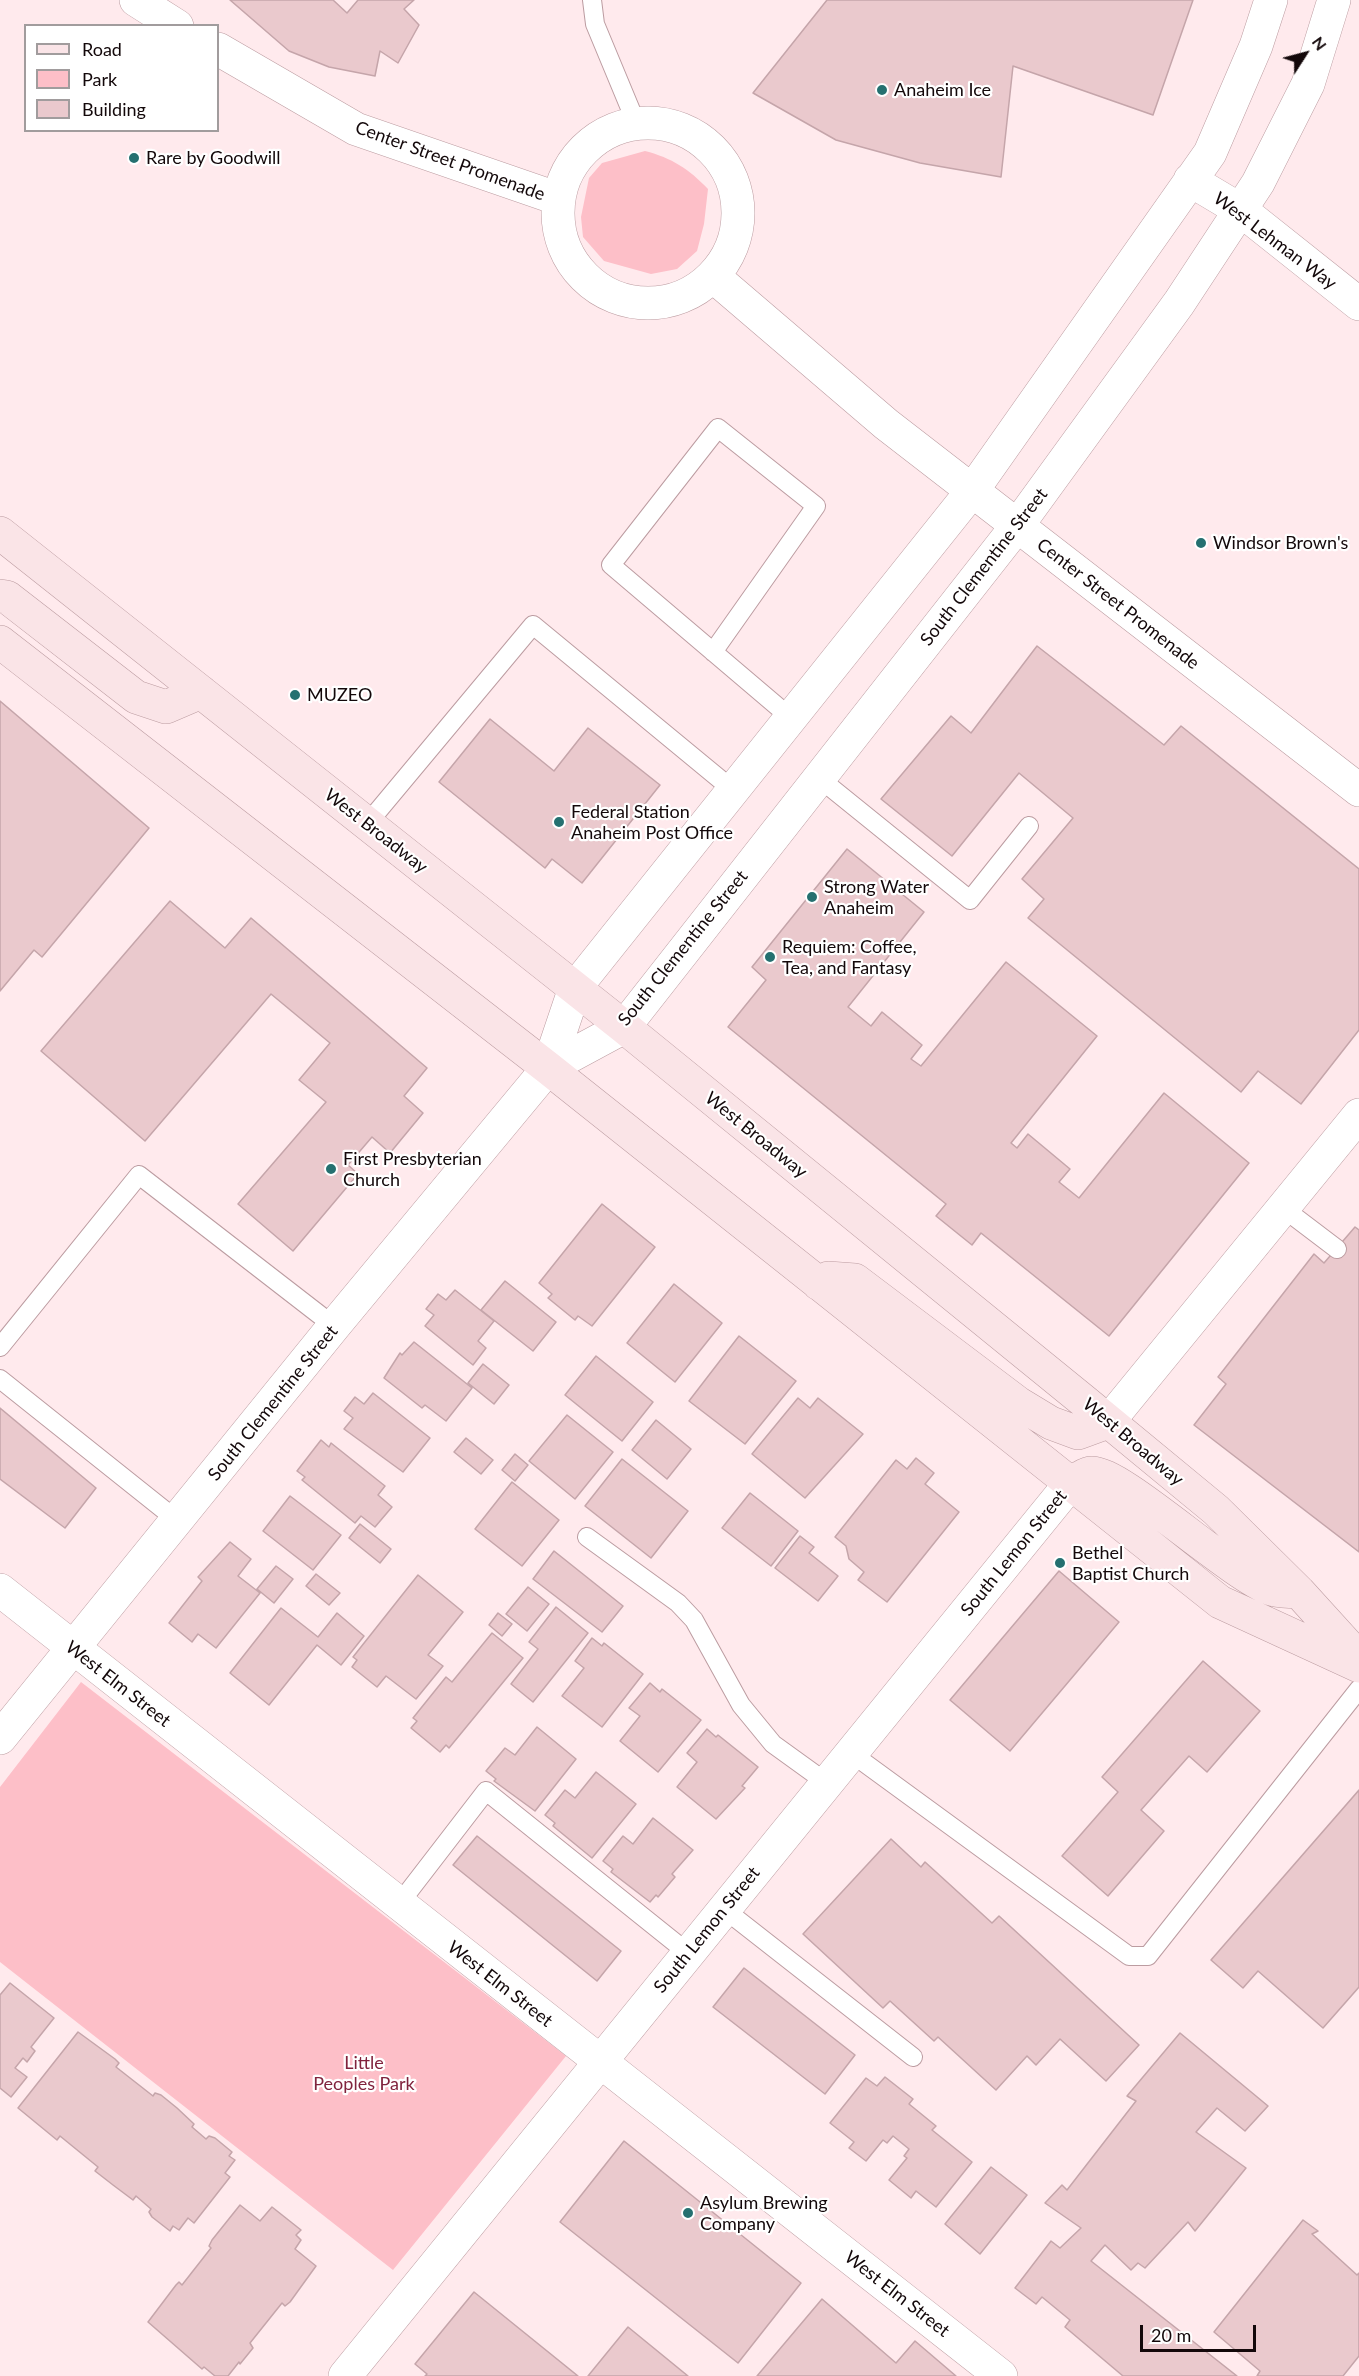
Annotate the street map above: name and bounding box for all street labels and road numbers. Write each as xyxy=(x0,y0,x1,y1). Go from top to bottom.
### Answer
street label: Center Street Promenade xyxy=(352,117,548,205)
street label: West Lehman Way xyxy=(1209,188,1341,294)
street label: South Clementine Street xyxy=(916,484,1052,650)
street label: Center Street Promenade xyxy=(1032,534,1204,674)
street label: West Broadway xyxy=(320,784,432,878)
street label: South Clementine Street xyxy=(614,866,752,1030)
street label: West Broadway xyxy=(701,1087,811,1183)
street label: South Clementine Street xyxy=(204,1321,342,1485)
street label: West Broadway xyxy=(1078,1394,1188,1490)
street label: South Lemon Street xyxy=(956,1486,1072,1620)
street label: West Elm Street xyxy=(61,1636,175,1732)
street label: South Lemon Street xyxy=(649,1863,765,1997)
street label: West Elm Street xyxy=(443,1936,557,2032)
street label: West Elm Street xyxy=(840,2246,954,2342)

